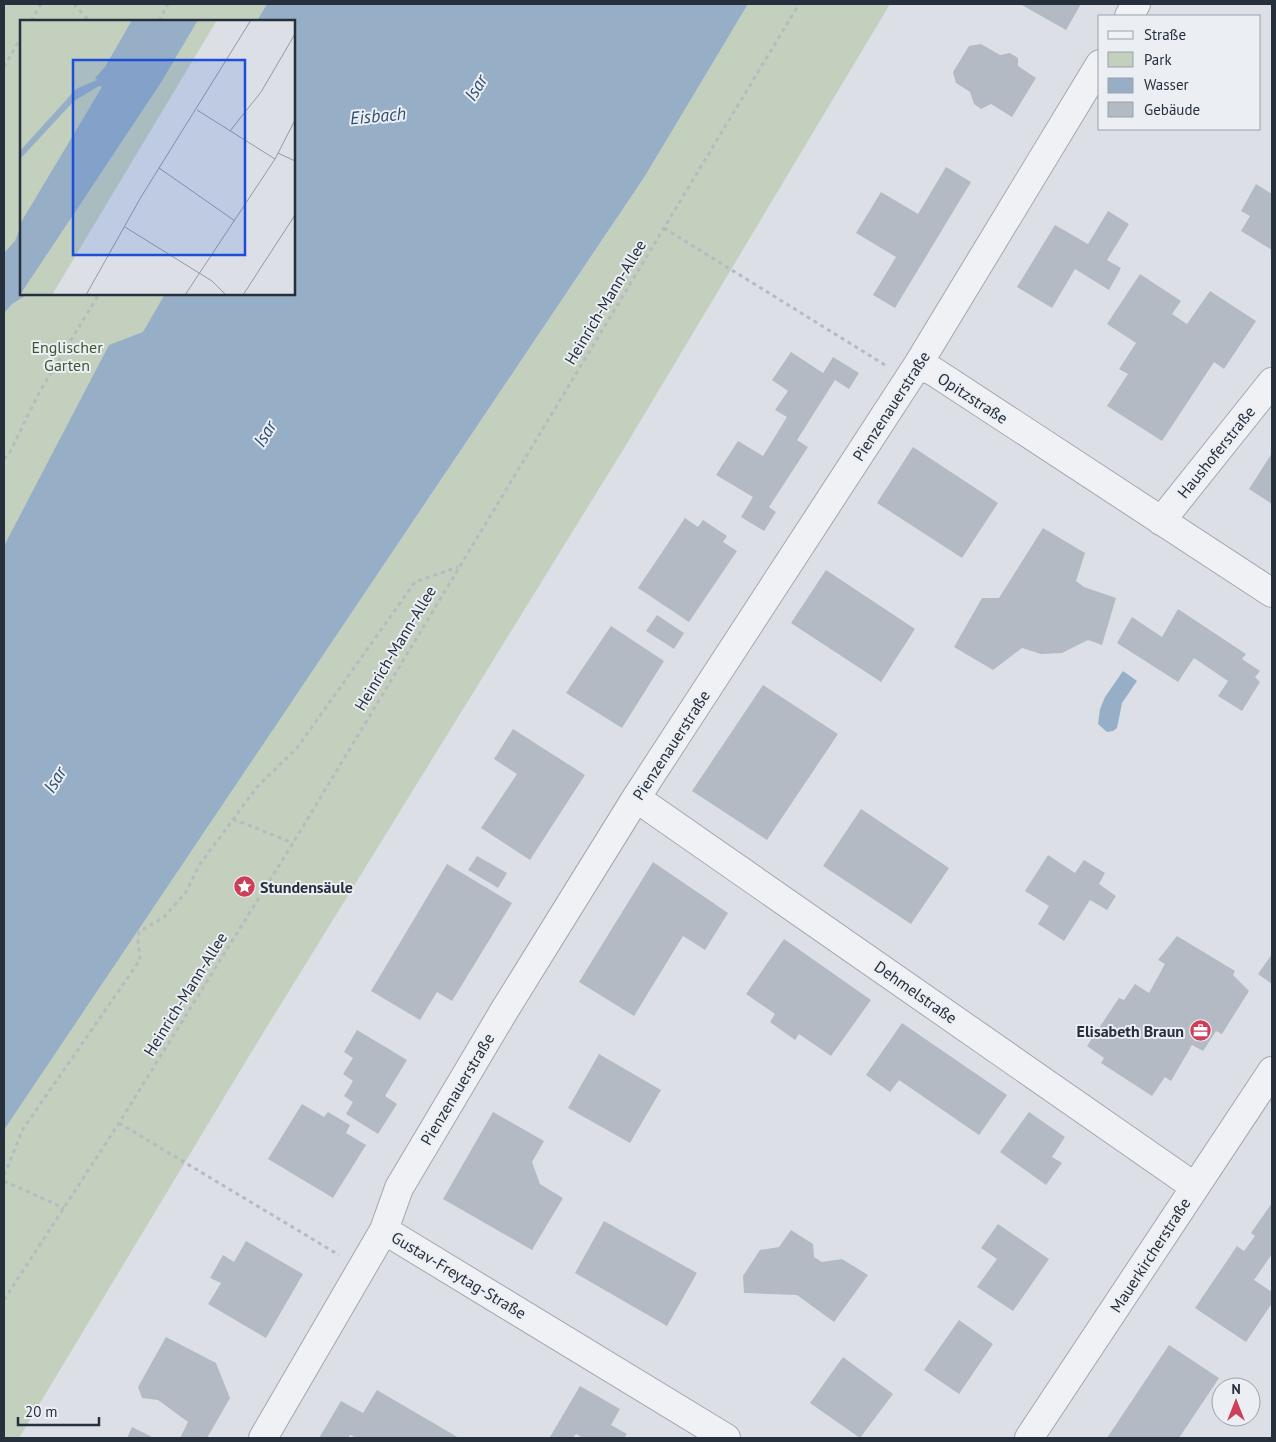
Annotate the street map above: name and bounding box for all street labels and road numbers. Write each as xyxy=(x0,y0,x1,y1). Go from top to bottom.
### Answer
street label: Heinrich-Mann-Allee xyxy=(560,236,650,368)
street label: Pienzenauerstraße xyxy=(848,347,934,465)
street label: Opitzstraße xyxy=(934,368,1012,428)
street label: Haushoferstraße xyxy=(1173,402,1259,502)
street label: Heinrich-Mann-Allee xyxy=(350,582,440,714)
street label: Pienzenauerstraße xyxy=(628,686,714,804)
street label: Heinrich-Mann-Allee xyxy=(139,928,231,1060)
street label: Dehmelstraße xyxy=(871,956,961,1028)
street label: Pienzenauerstraße xyxy=(416,1029,498,1149)
street label: Mauerkircherstraße xyxy=(1105,1194,1195,1316)
street label: Gustav-Freytag-Straße xyxy=(388,1227,530,1323)

